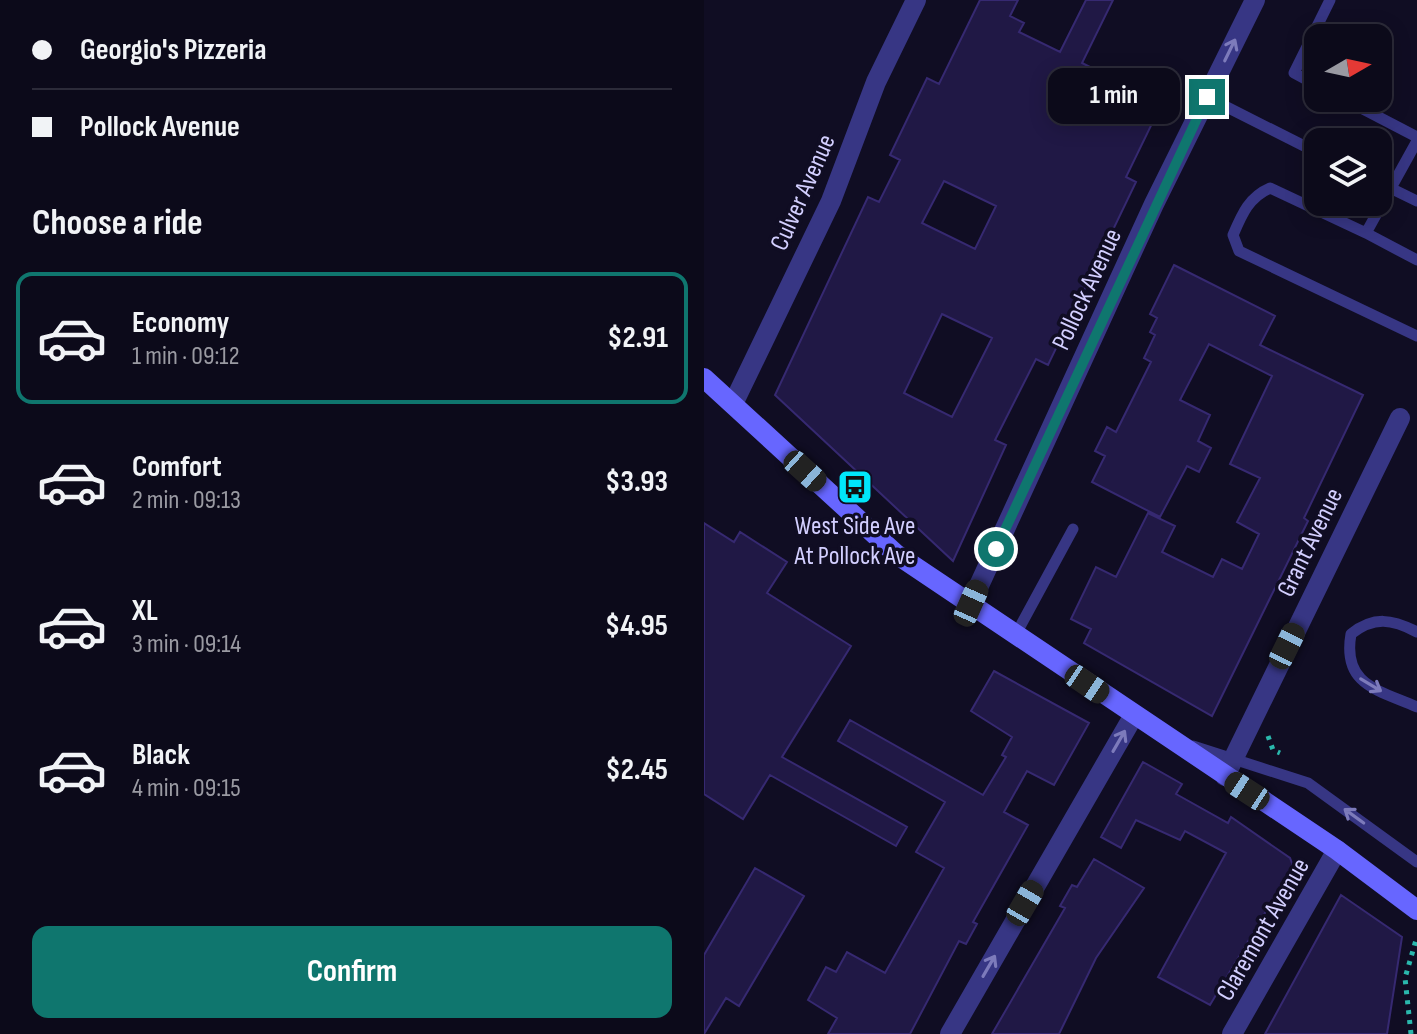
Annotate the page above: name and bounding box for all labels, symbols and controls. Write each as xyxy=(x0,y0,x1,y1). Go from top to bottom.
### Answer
north arrow xyxy=(1304,24,1392,112)
map controls xyxy=(1304,24,1392,216)
text: Georgio's Pizzeria xyxy=(80,32,266,68)
one-way arrow xyxy=(1223,39,1238,63)
callout: 1 min xyxy=(1047,69,1179,125)
route end xyxy=(1189,79,1225,115)
text: 1 min xyxy=(1090,80,1138,111)
text: Pollock Avenue xyxy=(80,109,240,145)
button: layers xyxy=(1304,128,1392,216)
street label: Culver Avenue xyxy=(764,130,843,255)
text: Choose a ride xyxy=(32,202,203,245)
street label: Pollock Avenue xyxy=(1046,224,1129,355)
icon: car xyxy=(36,302,108,374)
text: Economy xyxy=(132,305,229,341)
text: $2.91 xyxy=(607,320,668,356)
text: 1 min · 09:12 xyxy=(132,341,239,372)
icon: car xyxy=(36,446,108,518)
car xyxy=(779,446,831,496)
text: Comfort xyxy=(132,449,222,485)
text: $3.93 xyxy=(605,464,668,500)
bus stop icon: West Side Ave At Pollock Ave xyxy=(836,468,874,506)
street label: Grant Avenue xyxy=(1271,483,1350,602)
text: 2 min · 09:13 xyxy=(132,485,241,516)
place label: West Side Ave At Pollock Ave xyxy=(793,511,916,572)
route start xyxy=(978,531,1014,567)
car xyxy=(950,576,992,630)
icon: car xyxy=(36,590,108,662)
text: XL xyxy=(132,593,158,629)
text: $4.95 xyxy=(605,608,668,644)
car xyxy=(1266,619,1308,673)
text: 3 min · 09:14 xyxy=(132,629,241,660)
car xyxy=(1060,661,1114,707)
one-way arrow xyxy=(1359,677,1382,693)
one-way arrow xyxy=(1111,730,1127,753)
icon: car xyxy=(36,734,108,806)
text: Black xyxy=(132,737,190,773)
text: $2.45 xyxy=(605,752,668,788)
car xyxy=(1220,768,1274,814)
text: 4 min · 09:15 xyxy=(132,773,241,804)
one-way arrow xyxy=(1343,808,1365,824)
street label: Claremont Avenue xyxy=(1210,853,1317,1007)
car xyxy=(1003,876,1047,930)
button: Confirm xyxy=(32,926,672,1018)
one-way arrow xyxy=(982,955,997,979)

